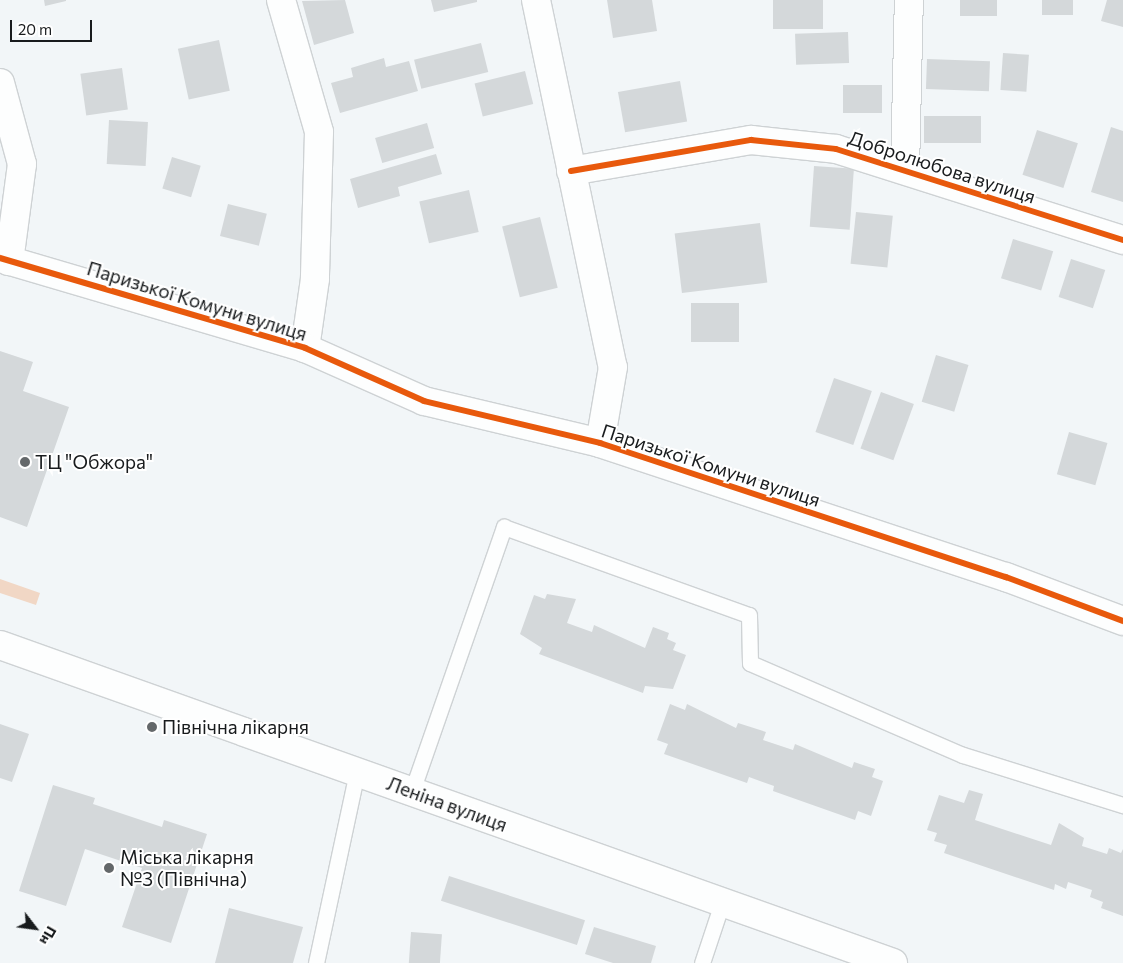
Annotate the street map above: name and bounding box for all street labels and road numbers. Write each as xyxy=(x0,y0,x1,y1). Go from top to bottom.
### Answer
street label: Добролюбова вулиця xyxy=(846,126,1038,208)
street label: Паризької Комуни вулиця xyxy=(84,257,310,345)
street label: Паризької Комуни вулиця xyxy=(599,419,823,511)
street label: Леніна вулиця xyxy=(384,772,510,836)

